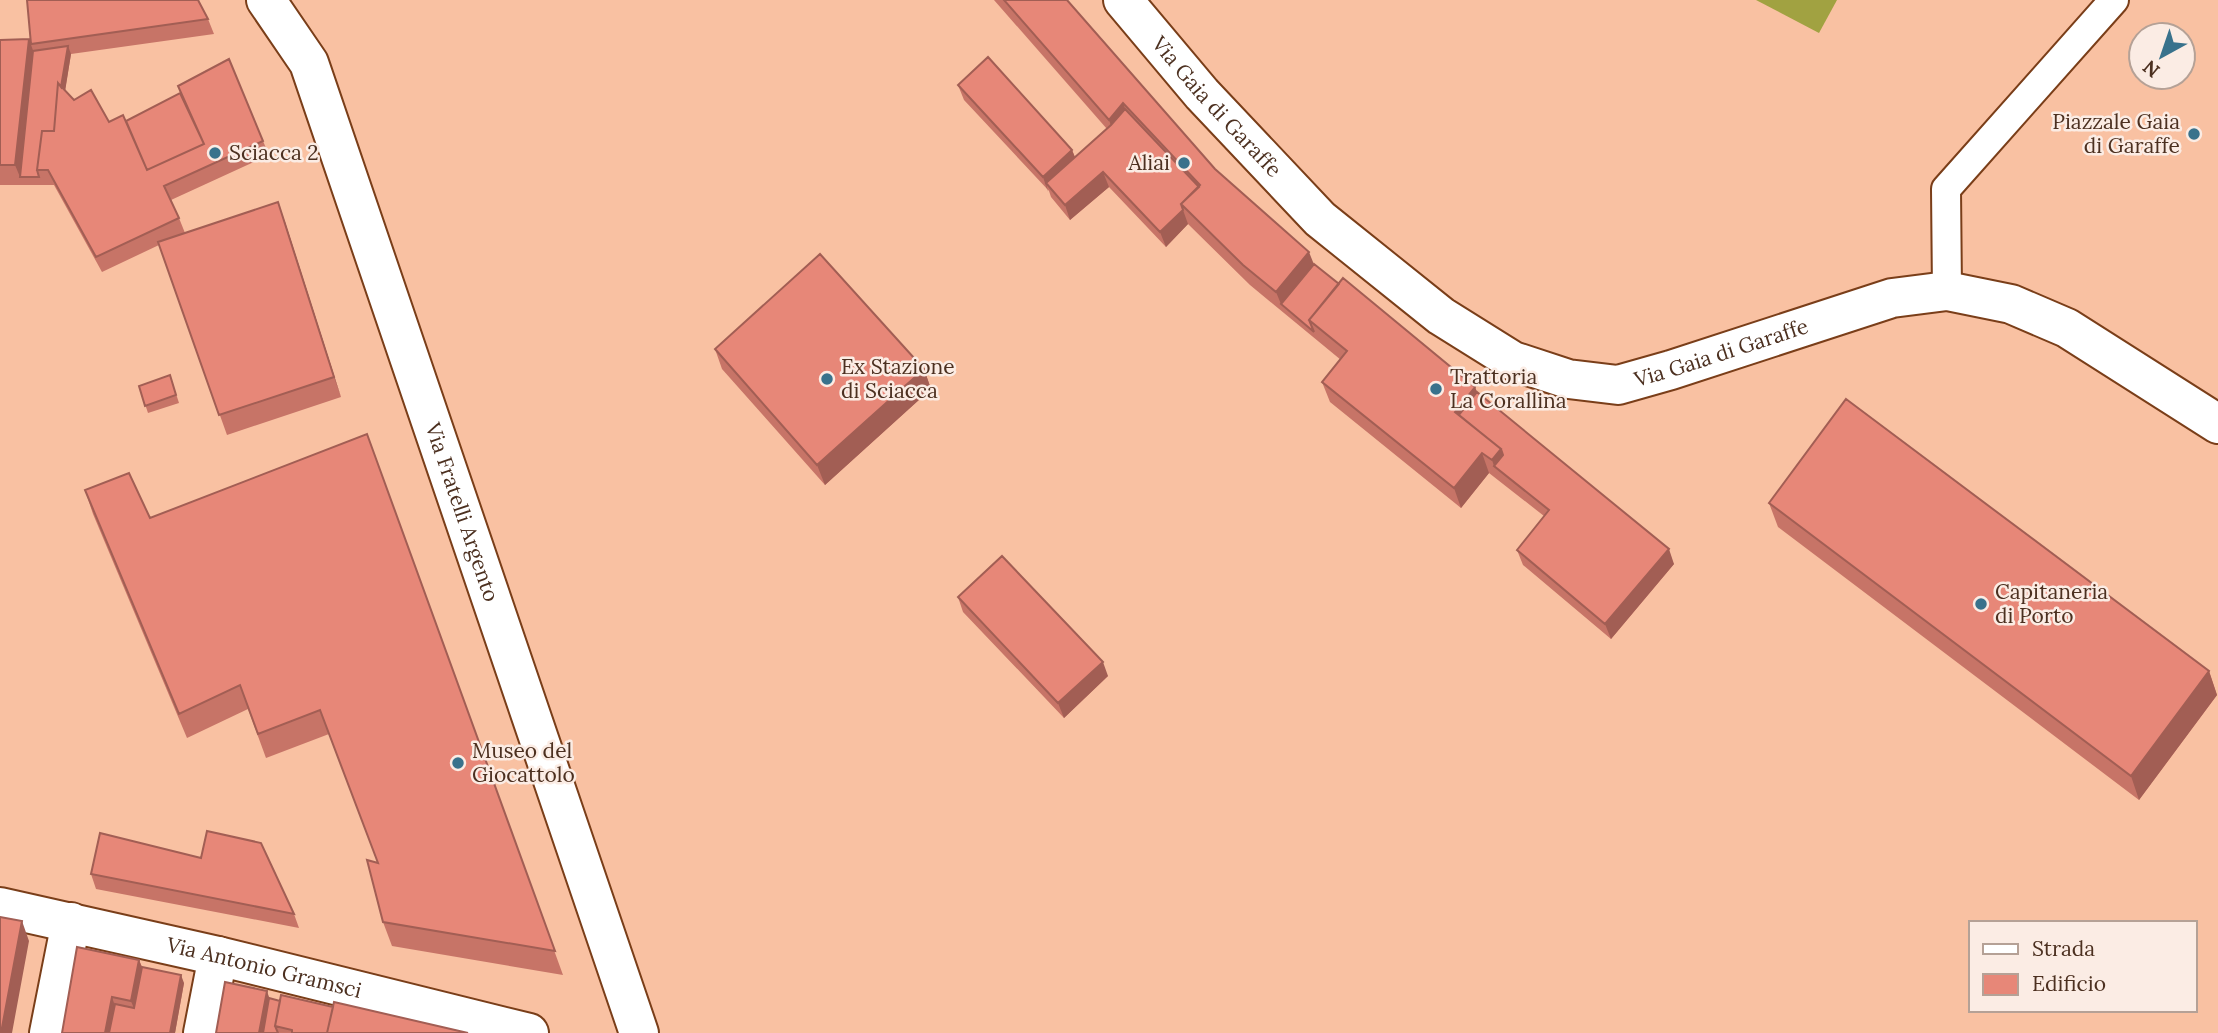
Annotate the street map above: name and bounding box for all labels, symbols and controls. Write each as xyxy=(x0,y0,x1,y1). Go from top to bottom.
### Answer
north arrow xyxy=(2127,21,2197,91)
street label: Via Gaia di Garaffe xyxy=(1145,30,1288,183)
text: N xyxy=(2137,55,2164,83)
place label: Piazzale Gaia di Garaffe xyxy=(2052,108,2180,159)
marker: Piazzale Gaia di Garaffe xyxy=(2186,126,2202,142)
place label: Sciacca 2 xyxy=(229,139,319,166)
marker: Sciacca 2 xyxy=(207,145,223,161)
place label: Aliai xyxy=(1128,149,1170,176)
marker: Aliai xyxy=(1176,155,1192,171)
street label: Via Gaia di Garaffe xyxy=(1630,312,1812,393)
place label: Ex Stazione di Sciacca xyxy=(841,353,955,404)
place label: Trattoria La Corallina xyxy=(1450,363,1567,414)
marker: Ex Stazione di Sciacca xyxy=(819,371,835,387)
marker: Trattoria La Corallina xyxy=(1428,381,1444,397)
street label: Via Fratelli Argento xyxy=(419,418,505,605)
place label: Capitaneria di Porto xyxy=(1995,578,2108,629)
marker: Capitaneria di Porto xyxy=(1973,596,1989,612)
place label: Museo del Giocattolo xyxy=(472,737,575,788)
marker: Museo del Giocattolo xyxy=(450,755,466,771)
legend xyxy=(1969,921,2197,1012)
street label: Via Antonio Gramsci xyxy=(163,931,365,1004)
text: Strada xyxy=(2032,935,2095,962)
text: Edificio xyxy=(2032,970,2106,997)

